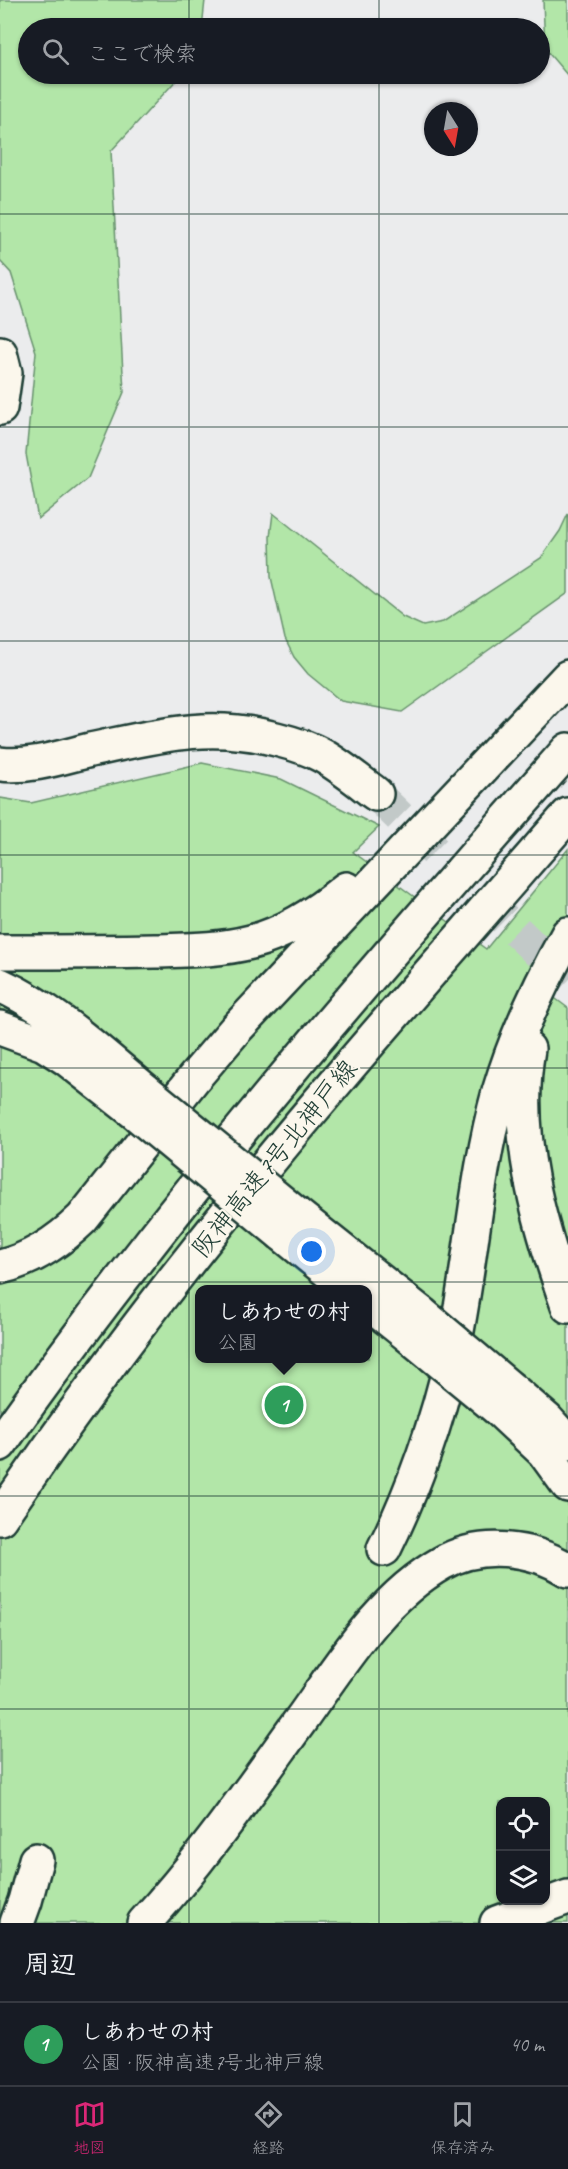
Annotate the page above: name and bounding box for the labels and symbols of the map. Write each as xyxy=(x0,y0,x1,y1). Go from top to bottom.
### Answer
north arrow xyxy=(424,102,478,156)
street label: 阪神高速7号北神戸線 xyxy=(184,1052,365,1264)
your location xyxy=(297,1237,326,1266)
pin: 1 xyxy=(264,1382,304,1428)

